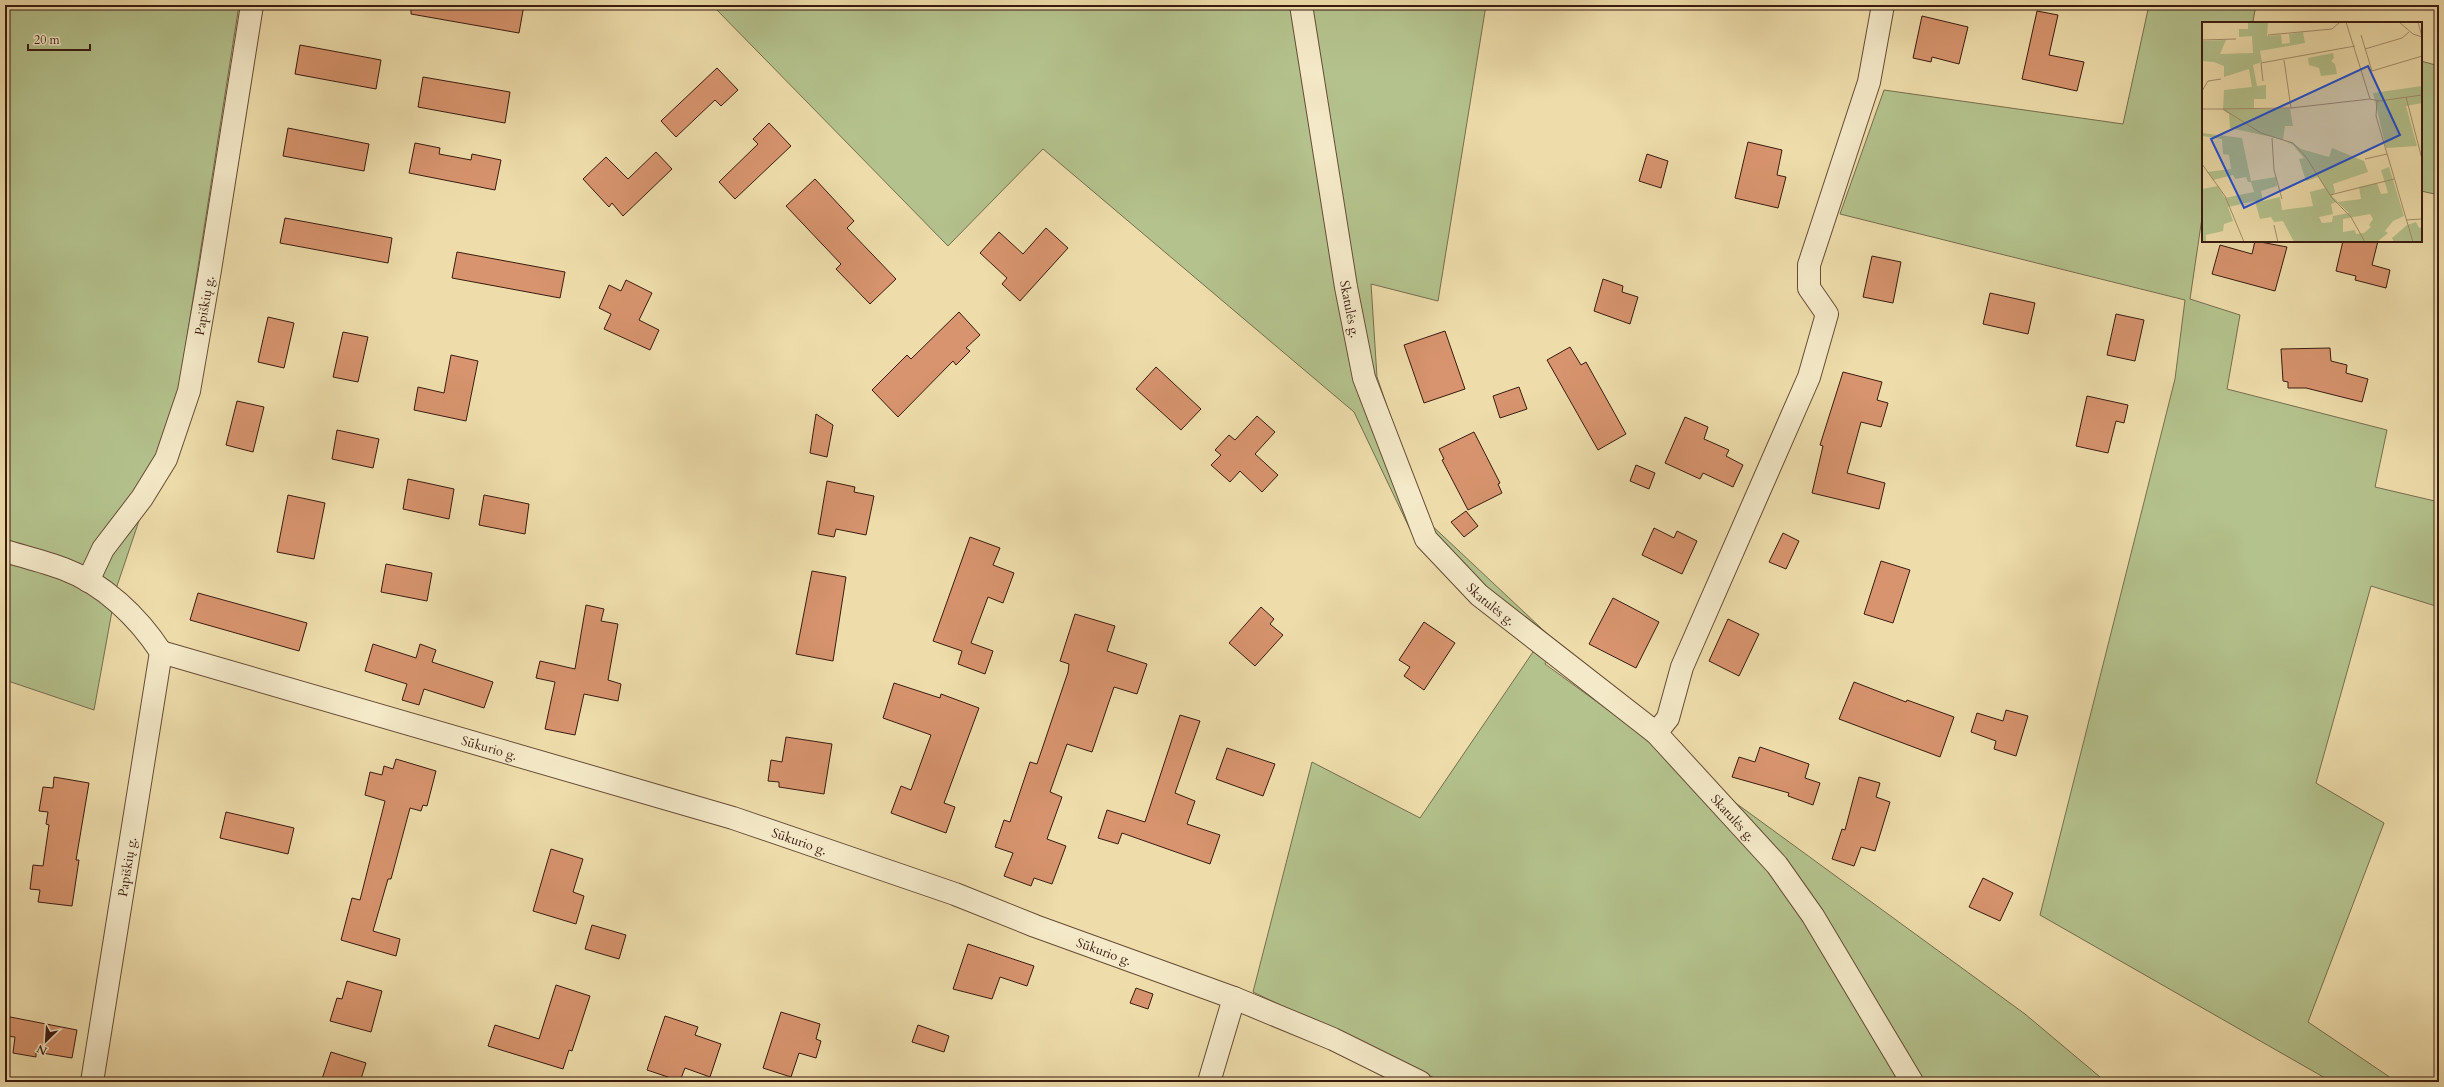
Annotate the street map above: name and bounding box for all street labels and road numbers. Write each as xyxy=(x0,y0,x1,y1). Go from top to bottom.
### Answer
street label: Papiškių g. xyxy=(191,274,219,337)
street label: Skatulės g. xyxy=(1335,279,1364,339)
street label: Skatulės g. xyxy=(1462,579,1519,630)
street label: Sūkurio g. xyxy=(459,732,519,765)
street label: Skatulės g. xyxy=(1706,791,1759,846)
street label: Sūkurio g. xyxy=(769,824,829,860)
street label: Papiškių g. xyxy=(114,836,141,898)
street label: Sūkurio g. xyxy=(1074,934,1134,970)

